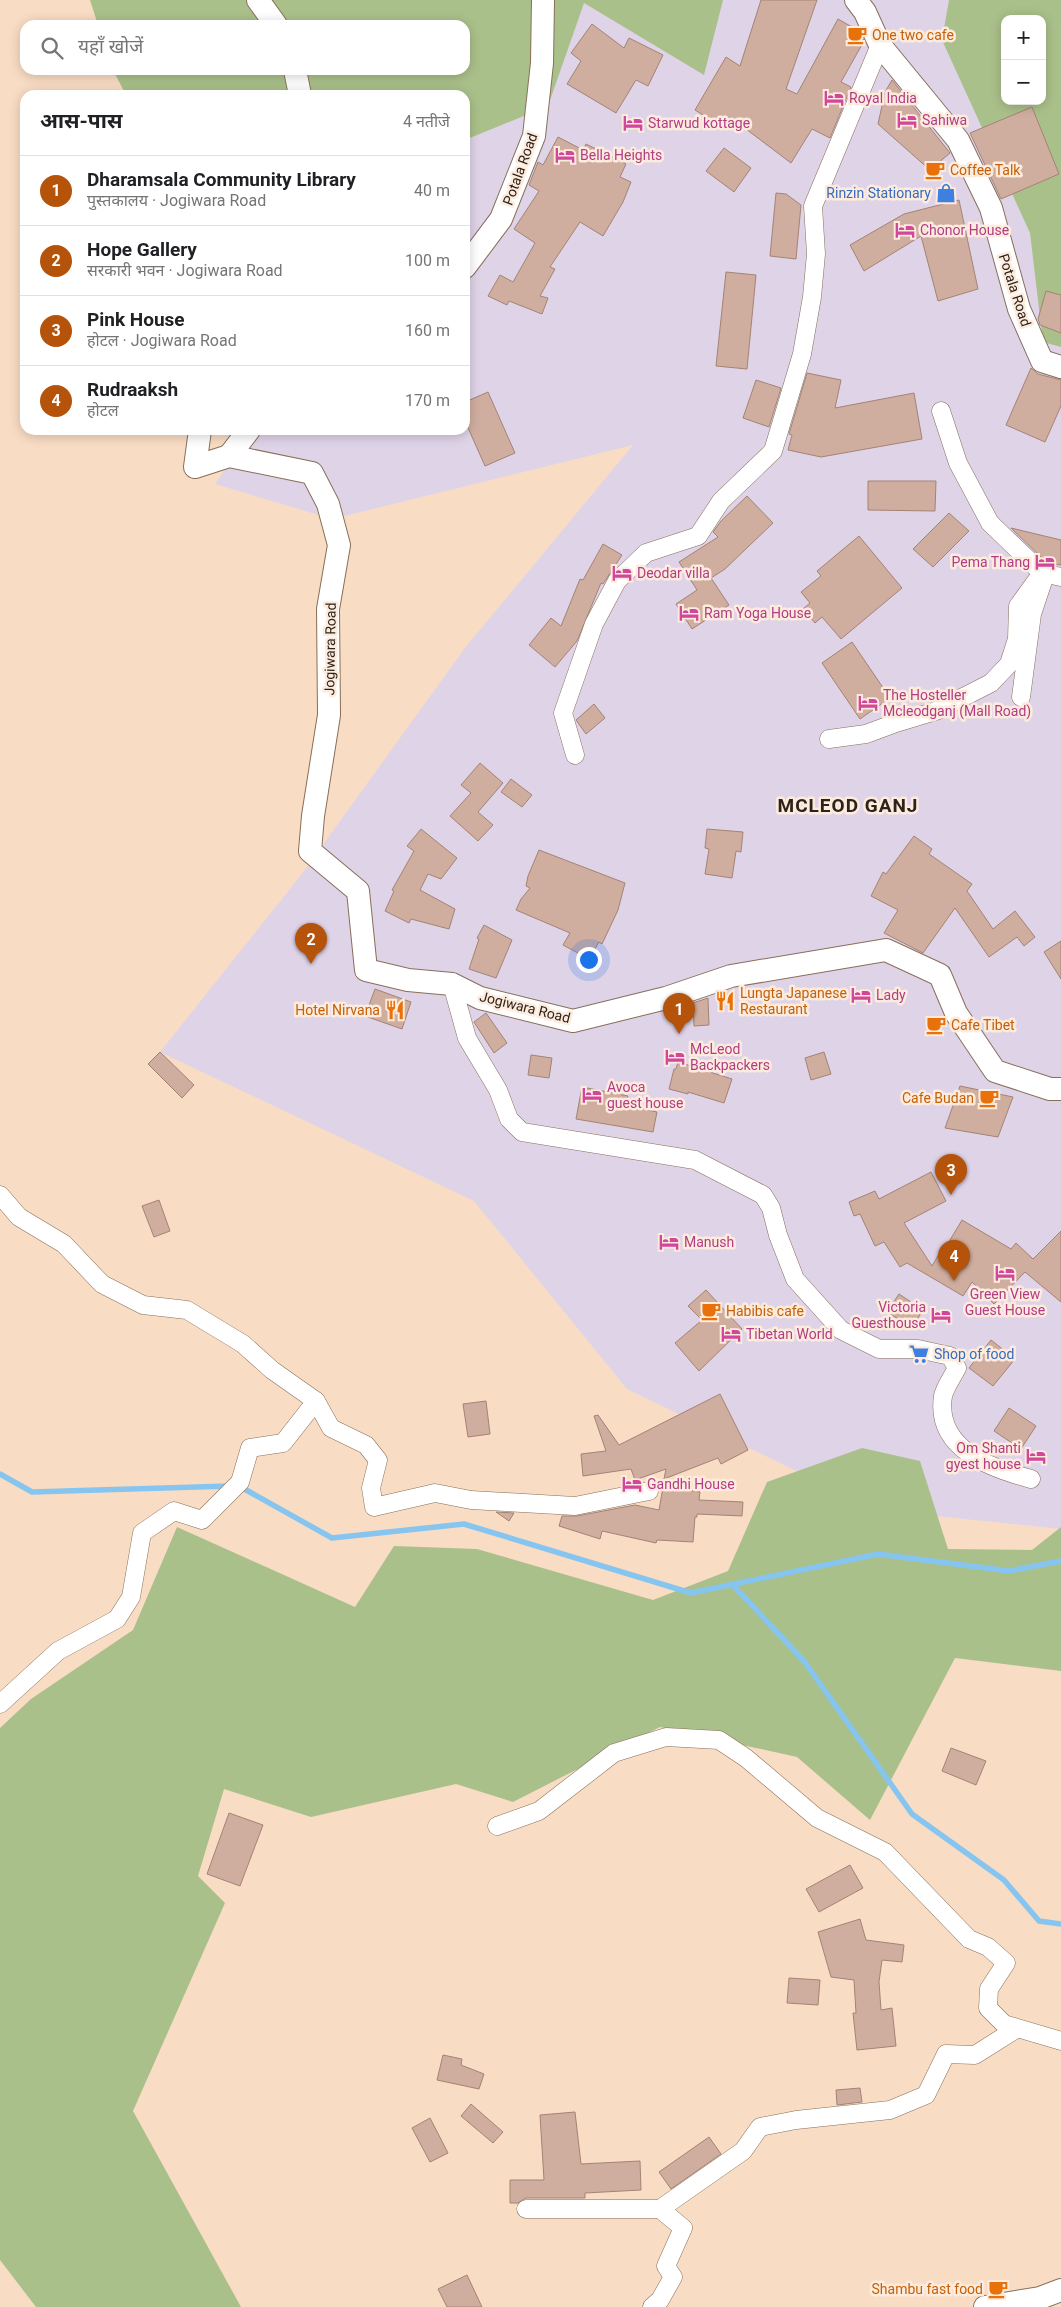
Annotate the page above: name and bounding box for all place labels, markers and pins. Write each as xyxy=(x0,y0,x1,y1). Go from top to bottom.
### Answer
cafe icon: One two cafe xyxy=(846,24,868,46)
place label: One two cafe xyxy=(872,27,954,43)
hotel icon: Royal India xyxy=(823,87,845,109)
place label: Royal India xyxy=(849,90,917,106)
hotel icon: Sahiwa xyxy=(896,109,918,131)
hotel icon: Starwud kottage xyxy=(622,112,644,134)
place label: Sahiwa xyxy=(922,112,967,128)
place label: Starwud kottage xyxy=(648,115,750,131)
hotel icon: Bella Heights xyxy=(554,144,576,166)
place label: Bella Heights xyxy=(580,147,662,163)
cafe icon: Coffee Talk xyxy=(924,159,946,181)
place label: Coffee Talk xyxy=(950,162,1021,178)
shop icon: Rinzin Stationary xyxy=(935,182,957,204)
place label: Rinzin Stationary xyxy=(826,185,931,201)
hotel icon: Chonor House xyxy=(894,219,916,241)
place label: Chonor House xyxy=(920,222,1009,238)
hotel icon: Pema Thang xyxy=(1034,551,1056,573)
place label: Pema Thang xyxy=(951,554,1030,570)
hotel icon: Deodar villa xyxy=(611,562,633,584)
place label: Deodar villa xyxy=(637,565,710,581)
hotel icon: Ram Yoga House xyxy=(678,602,700,624)
place label: Ram Yoga House xyxy=(704,605,811,621)
place label: The Hosteller Mcleodganj (Mall Road) xyxy=(883,687,1031,720)
hotel icon: The Hosteller Mcleodganj (Mall Road) xyxy=(857,692,879,714)
pin: 2 xyxy=(295,923,327,964)
hotel icon: Lady xyxy=(850,984,872,1006)
place label: Lungta Japanese Restaurant xyxy=(740,985,847,1017)
place label: Lady xyxy=(876,987,906,1003)
restaurant icon: Lungta Japanese Restaurant xyxy=(714,990,736,1012)
pin: 1 xyxy=(663,993,695,1034)
restaurant icon: Hotel Nirvana xyxy=(384,999,406,1021)
place label: Hotel Nirvana xyxy=(295,1002,380,1018)
cafe icon: Cafe Tibet xyxy=(925,1014,947,1036)
place label: Cafe Tibet xyxy=(951,1017,1015,1033)
place label: McLeod Backpackers xyxy=(690,1041,770,1073)
hotel icon: McLeod Backpackers xyxy=(664,1046,686,1068)
place label: Avoca guest house xyxy=(607,1079,683,1111)
hotel icon: Avoca guest house xyxy=(581,1084,603,1106)
cafe icon: Cafe Budan xyxy=(978,1087,1000,1109)
place label: Cafe Budan xyxy=(902,1090,974,1106)
pin: 3 xyxy=(935,1154,967,1195)
hotel icon: Manush xyxy=(658,1231,680,1253)
place label: Manush xyxy=(684,1234,734,1250)
pin: 4 xyxy=(938,1240,970,1281)
hotel icon: Green View Guest House xyxy=(994,1262,1016,1284)
place label: Green View Guest House xyxy=(965,1286,1045,1318)
place label: Victoria Guesthouse xyxy=(851,1299,926,1331)
cafe icon: Habibis cafe xyxy=(700,1300,722,1322)
place label: Habibis cafe xyxy=(726,1303,804,1319)
hotel icon: Victoria Guesthouse xyxy=(930,1304,952,1326)
hotel icon: Tibetan World xyxy=(720,1323,742,1345)
place label: Tibetan World xyxy=(746,1326,833,1342)
supermarket icon: Shop of food xyxy=(908,1343,930,1365)
place label: Shop of food xyxy=(934,1346,1014,1362)
place label: Om Shanti gyest house xyxy=(946,1440,1021,1472)
hotel icon: Om Shanti gyest house xyxy=(1025,1445,1047,1467)
hotel icon: Gandhi House xyxy=(621,1473,643,1495)
place label: Gandhi House xyxy=(647,1476,735,1492)
cafe icon: Shambu fast food xyxy=(987,2278,1009,2300)
place label: Shambu fast food xyxy=(872,2281,983,2297)

